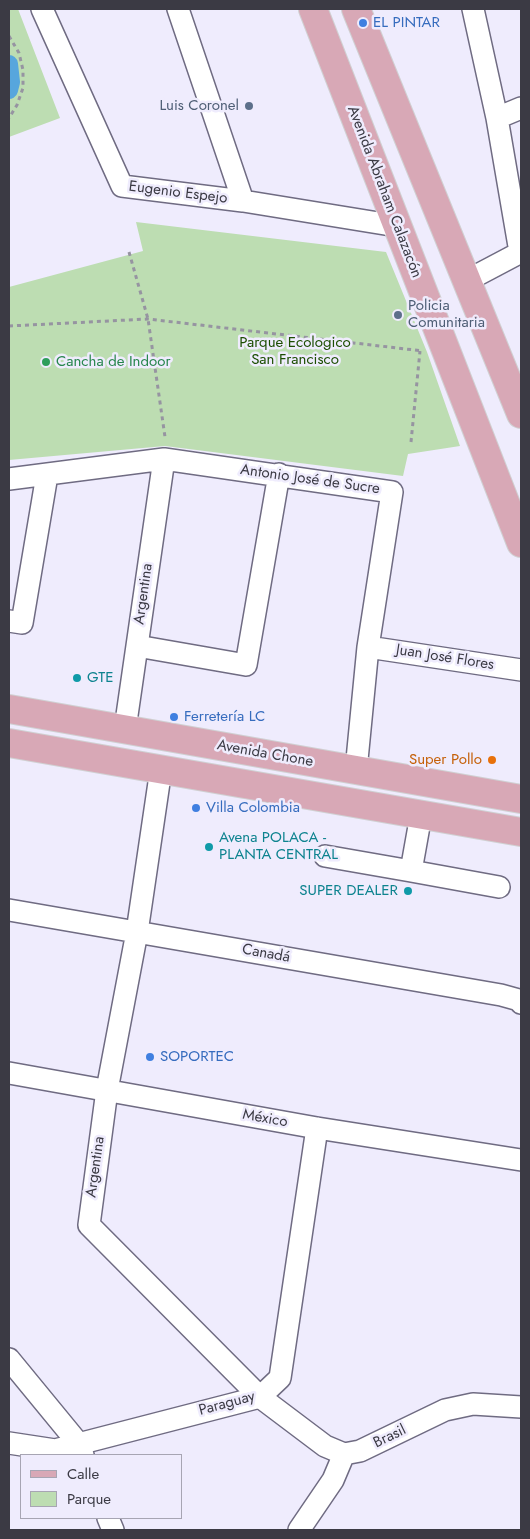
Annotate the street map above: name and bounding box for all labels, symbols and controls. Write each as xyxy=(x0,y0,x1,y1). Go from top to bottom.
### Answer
place label: EL PINTAR xyxy=(373,14,440,32)
marker: EL PINTAR xyxy=(357,17,369,29)
place label: Luis Coronel xyxy=(160,97,239,115)
marker: Luis Coronel xyxy=(243,100,255,112)
street label: Avenida Abraham Calazacón xyxy=(343,103,425,281)
street label: Eugenio Espejo xyxy=(128,178,228,208)
place label: Policia Comunitaria xyxy=(408,297,485,332)
marker: Policia Comunitaria xyxy=(392,309,404,321)
park label: Parque Ecologico San Francisco xyxy=(239,334,351,369)
place label: Cancha de Indoor xyxy=(56,353,171,371)
marker: Cancha de Indoor xyxy=(40,356,52,368)
street label: Antonio José de Sucre xyxy=(239,461,381,499)
street label: Argentina xyxy=(131,562,157,626)
street label: Juan José Flores xyxy=(395,641,495,675)
place label: GTE xyxy=(87,669,113,687)
marker: GTE xyxy=(71,672,83,684)
place label: Ferretería LC xyxy=(184,708,265,726)
marker: Ferretería LC xyxy=(168,711,180,723)
street label: Avenida Chone xyxy=(216,737,314,771)
place label: Super Pollo xyxy=(409,751,482,769)
marker: Super Pollo xyxy=(486,754,498,766)
place label: Villa Colombia xyxy=(206,799,300,817)
marker: Villa Colombia xyxy=(190,802,202,814)
place label: Avena POLACA - PLANTA CENTRAL xyxy=(219,829,338,864)
marker: Avena POLACA - PLANTA CENTRAL xyxy=(203,841,215,853)
place label: SUPER DEALER xyxy=(299,882,398,900)
marker: SUPER DEALER xyxy=(402,885,414,897)
street label: Canadá xyxy=(241,941,291,967)
place label: SOPORTEC xyxy=(160,1048,234,1066)
marker: SOPORTEC xyxy=(144,1051,156,1063)
street label: México xyxy=(241,1106,289,1132)
street label: Argentina xyxy=(83,1135,109,1199)
street label: Paraguay xyxy=(197,1388,257,1420)
street label: Brasil xyxy=(371,1421,409,1453)
legend xyxy=(20,1454,182,1519)
text: Calle xyxy=(67,1463,99,1485)
text: Parque xyxy=(67,1488,111,1510)

